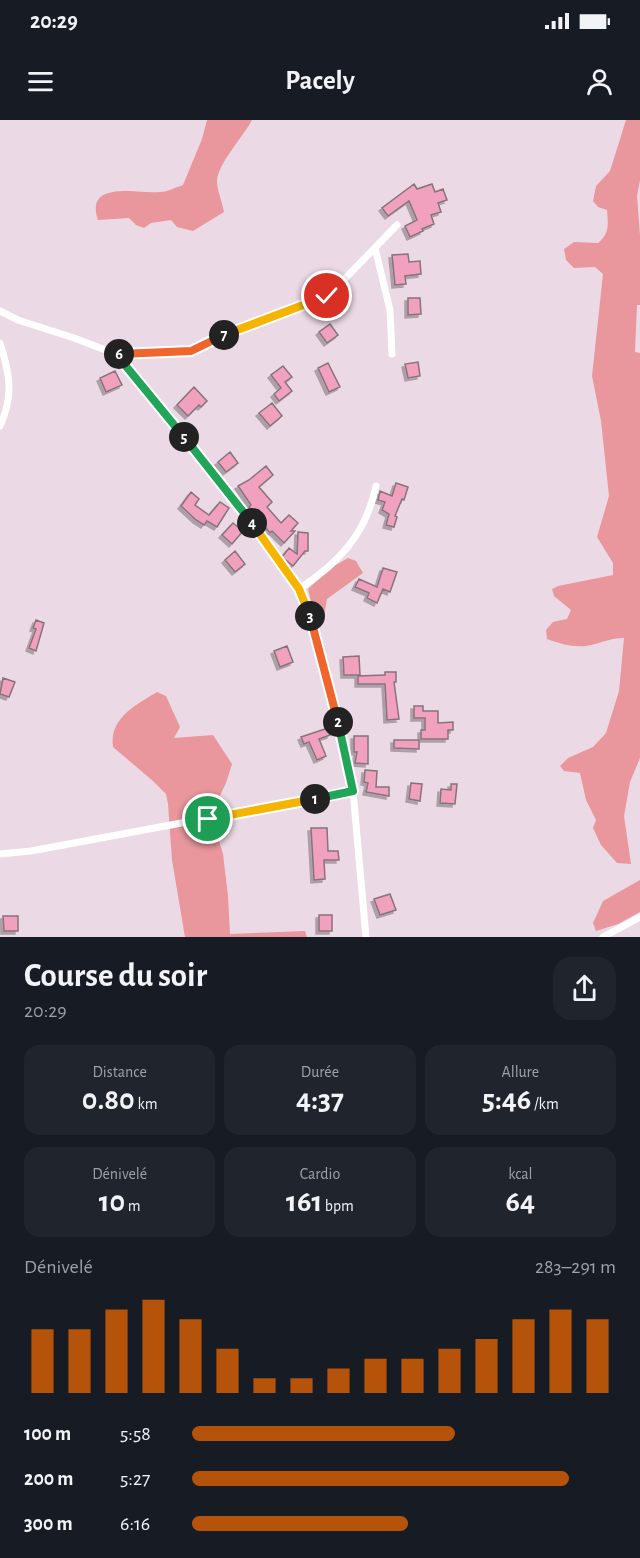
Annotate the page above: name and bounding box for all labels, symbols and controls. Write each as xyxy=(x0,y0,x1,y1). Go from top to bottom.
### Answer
text: 20:29 xyxy=(30,10,78,32)
icon: menu xyxy=(24,65,57,98)
icon: person xyxy=(583,65,616,98)
text: Pacely xyxy=(285,67,355,94)
pin xyxy=(301,270,352,321)
icon: check xyxy=(310,279,343,312)
pin: 7 xyxy=(209,320,239,350)
text: 7 xyxy=(221,327,227,343)
pin: 6 xyxy=(104,339,134,369)
text: 6 xyxy=(115,346,123,362)
pin: 5 xyxy=(169,422,199,452)
text: 5 xyxy=(181,429,187,445)
pin: 4 xyxy=(237,508,267,538)
text: 4 xyxy=(248,515,256,531)
pin: 3 xyxy=(295,601,325,631)
text: 3 xyxy=(307,608,313,624)
pin: 2 xyxy=(323,707,353,737)
text: 2 xyxy=(334,714,342,730)
pin: 1 xyxy=(300,784,330,814)
text: 1 xyxy=(312,791,318,807)
pin xyxy=(182,793,233,844)
icon: arrive xyxy=(191,802,224,835)
button: share xyxy=(553,957,616,1020)
text: Course du soir xyxy=(24,960,207,993)
text: 20:29 xyxy=(24,1001,67,1021)
text: Distance xyxy=(93,1064,147,1080)
text: Durée xyxy=(301,1064,339,1080)
text: Allure xyxy=(501,1064,539,1080)
text: 0.80 xyxy=(82,1085,135,1115)
text: 4:37 xyxy=(296,1085,344,1115)
text: 5:46 xyxy=(482,1085,531,1115)
text: km xyxy=(135,1096,158,1112)
text: /km xyxy=(531,1096,559,1112)
text: Dénivelé xyxy=(92,1166,147,1182)
text: Cardio xyxy=(300,1166,340,1182)
text: kcal xyxy=(508,1166,533,1182)
text: 10 xyxy=(99,1187,125,1217)
text: 161 xyxy=(286,1187,322,1217)
text: 64 xyxy=(506,1187,535,1217)
text: m xyxy=(125,1198,141,1214)
text: bpm xyxy=(322,1198,354,1214)
text: Dénivelé xyxy=(24,1257,93,1277)
text: 283–291 m xyxy=(535,1257,616,1277)
text: 100 m xyxy=(24,1424,71,1444)
text: 5:58 xyxy=(120,1424,151,1444)
text: 200 m xyxy=(24,1469,73,1489)
text: 5:27 xyxy=(120,1469,150,1489)
text: 300 m xyxy=(24,1514,73,1534)
text: 6:16 xyxy=(120,1514,150,1534)

